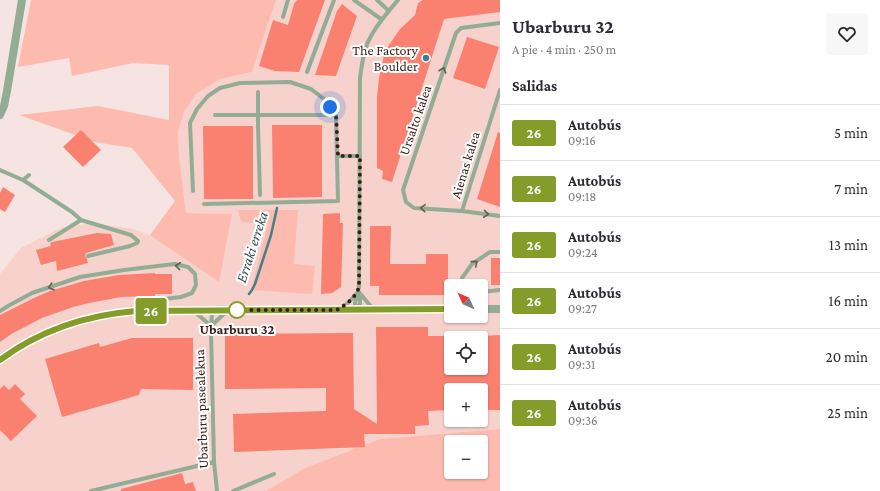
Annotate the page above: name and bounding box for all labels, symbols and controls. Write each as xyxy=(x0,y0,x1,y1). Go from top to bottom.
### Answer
button: heart xyxy=(826,13,868,55)
text: Ubarburu 32 xyxy=(512,16,614,37)
place label: The Factory Boulder xyxy=(352,42,419,74)
text: A pie · 4 min · 250 m xyxy=(512,42,616,57)
marker: The Factory Boulder xyxy=(421,53,431,63)
one-way arrow xyxy=(438,67,447,74)
text: Salidas xyxy=(512,78,557,94)
street label: Ursalto kalea xyxy=(396,82,435,157)
your location xyxy=(320,97,340,117)
text: Autobús xyxy=(568,117,621,133)
text: 26 xyxy=(527,125,541,141)
text: 5 min xyxy=(834,125,868,141)
street label: Aienas kalea xyxy=(447,129,483,200)
text: 09:16 xyxy=(568,133,596,148)
text: Autobús xyxy=(568,173,621,189)
text: 26 xyxy=(527,181,541,197)
text: 7 min xyxy=(834,181,868,197)
text: 09:18 xyxy=(568,189,596,204)
one-way arrow xyxy=(420,204,426,213)
water label: Erraki erreka xyxy=(233,209,271,285)
one-way arrow xyxy=(483,209,489,218)
text: Autobús xyxy=(568,229,621,245)
text: 26 xyxy=(527,237,541,253)
text: 13 min xyxy=(829,237,868,253)
text: 09:24 xyxy=(568,245,598,260)
one-way arrow xyxy=(471,260,478,267)
one-way arrow xyxy=(175,261,181,270)
north arrow xyxy=(444,279,488,323)
map controls xyxy=(444,279,488,479)
one-way arrow xyxy=(47,282,54,291)
text: Autobús xyxy=(568,285,621,301)
text: 26 xyxy=(527,293,541,309)
text: 16 min xyxy=(829,293,868,309)
line badge: 26 xyxy=(133,298,169,324)
marker: Ubarburu 32 xyxy=(228,301,246,319)
text: 09:27 xyxy=(568,301,597,316)
text: 26 xyxy=(144,303,158,319)
place label: Ubarburu 32 xyxy=(199,321,275,337)
button: locate xyxy=(444,331,488,375)
text: Autobús xyxy=(568,341,621,357)
street label: Ubarburu pasealekua xyxy=(191,348,211,469)
text: 26 xyxy=(527,349,541,365)
text: 20 min xyxy=(826,349,868,365)
text: 09:31 xyxy=(568,357,595,372)
button: + xyxy=(444,383,488,427)
text: Autobús xyxy=(568,397,621,413)
text: 26 xyxy=(527,405,541,421)
text: 25 min xyxy=(827,405,868,421)
text: 09:36 xyxy=(568,413,598,428)
button: − xyxy=(444,435,488,479)

